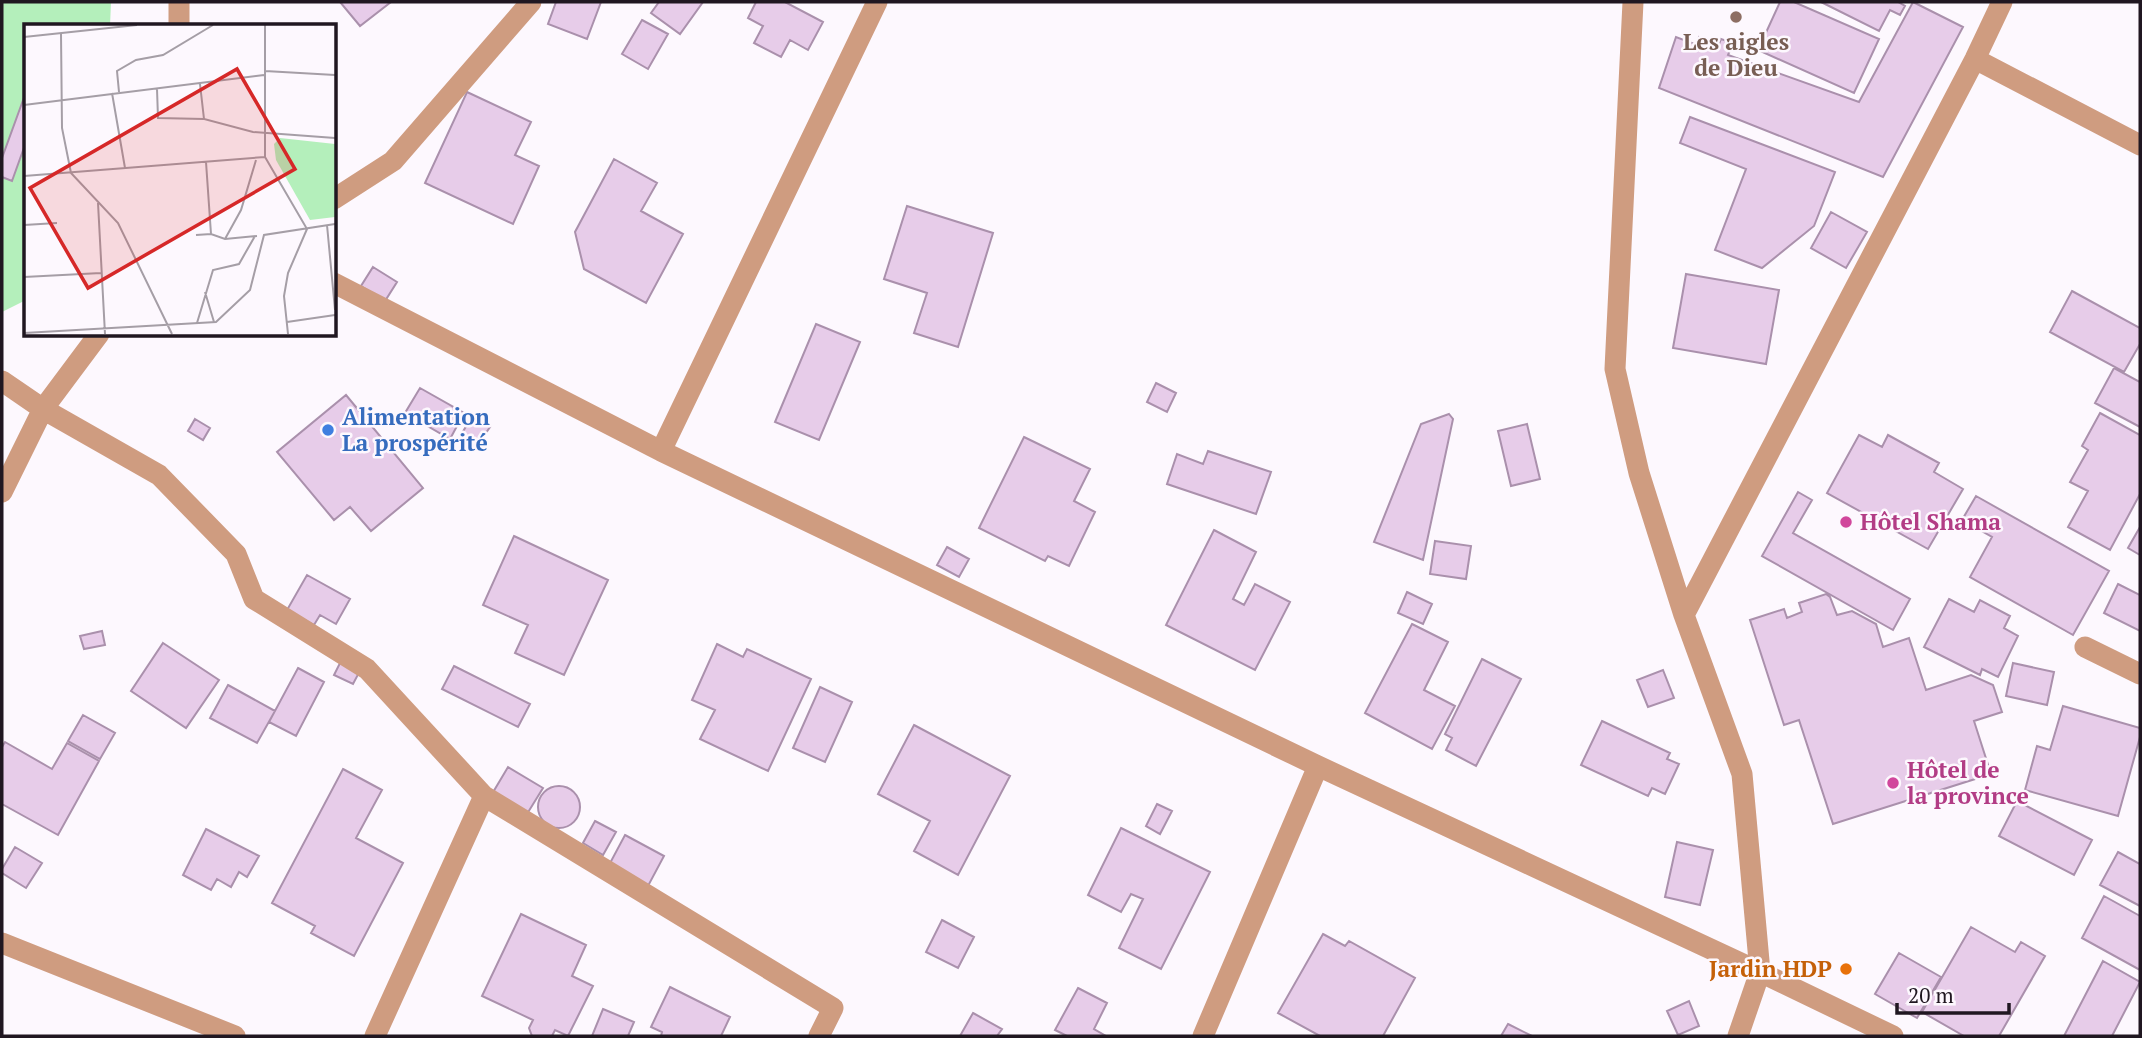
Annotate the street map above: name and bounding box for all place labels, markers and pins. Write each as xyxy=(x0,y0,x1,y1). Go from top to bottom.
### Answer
marker: Les aigles de Dieu xyxy=(1728,9,1744,25)
place label: Les aigles de Dieu xyxy=(1683,26,1789,83)
place label: Alimentation La prospérité xyxy=(342,401,490,458)
marker: Alimentation La prospérité xyxy=(320,422,336,438)
place label: Hôtel Shama xyxy=(1860,506,2001,537)
marker: Hôtel Shama xyxy=(1838,514,1854,530)
place label: Hôtel de la province xyxy=(1907,754,2029,811)
marker: Hôtel de la province xyxy=(1885,775,1901,791)
place label: Jardin HDP xyxy=(1709,953,1832,984)
marker: Jardin HDP xyxy=(1838,961,1854,977)

